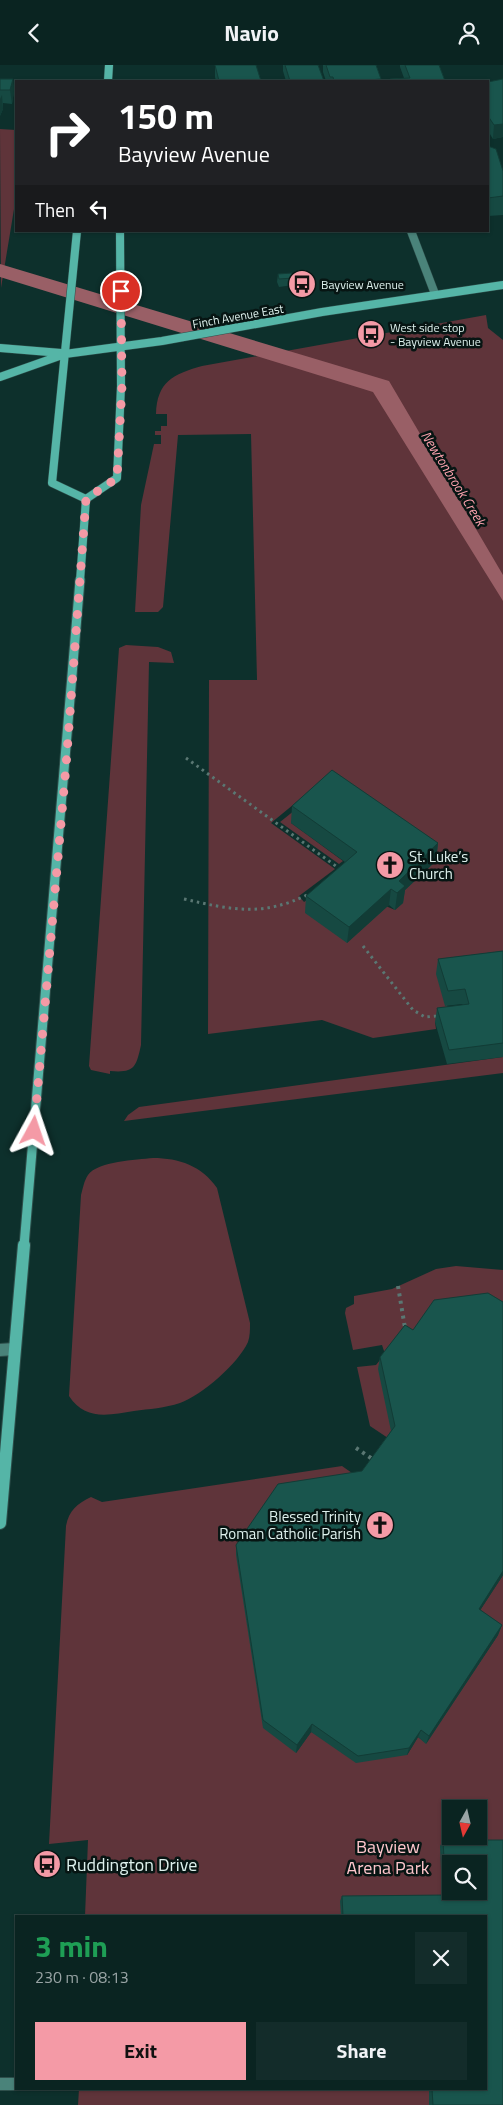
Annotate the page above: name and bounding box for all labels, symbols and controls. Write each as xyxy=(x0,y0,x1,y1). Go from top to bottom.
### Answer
text: Navio xyxy=(224,16,279,50)
icon: back xyxy=(20,19,48,47)
icon: person xyxy=(455,19,483,47)
text: 150 m xyxy=(118,89,214,143)
icon: right xyxy=(35,100,100,165)
text: Bayview Avenue xyxy=(118,137,270,171)
text: Then xyxy=(35,195,75,224)
icon: left xyxy=(85,195,113,223)
bus stop icon: Bayview Avenue xyxy=(287,269,317,299)
pin xyxy=(100,270,142,312)
place label: Bayview Avenue xyxy=(321,275,404,294)
icon: arrive xyxy=(107,277,135,305)
street label: Finch Avenue East xyxy=(191,298,286,333)
place label: West side stop - Bayview Avenue xyxy=(390,318,481,351)
bus stop icon: West side stop - Bayview Avenue xyxy=(356,319,386,349)
water label: Newtonbrook Creek xyxy=(416,426,493,531)
place label: St. Luke’s Church xyxy=(409,845,468,885)
church icon: St. Luke’s Church xyxy=(375,850,405,880)
position arrow xyxy=(7,1104,59,1156)
place label: Blessed Trinity Roman Catholic Parish xyxy=(219,1505,361,1545)
church icon: Blessed Trinity Roman Catholic Parish xyxy=(365,1510,395,1540)
north arrow xyxy=(442,1800,488,1845)
map controls xyxy=(442,1800,487,1900)
park label: Bayview Arena Park xyxy=(347,1833,430,1881)
bus stop icon: Ruddington Drive xyxy=(32,1849,62,1879)
place label: Ruddington Drive xyxy=(66,1851,197,1878)
button: search xyxy=(442,1855,487,1900)
text: 3 min xyxy=(35,1923,108,1969)
button: close xyxy=(415,1932,467,1984)
text: 230 m · 08:13 xyxy=(35,1965,129,1989)
button: Exit xyxy=(35,2022,246,2080)
button: Share xyxy=(256,2022,467,2080)

